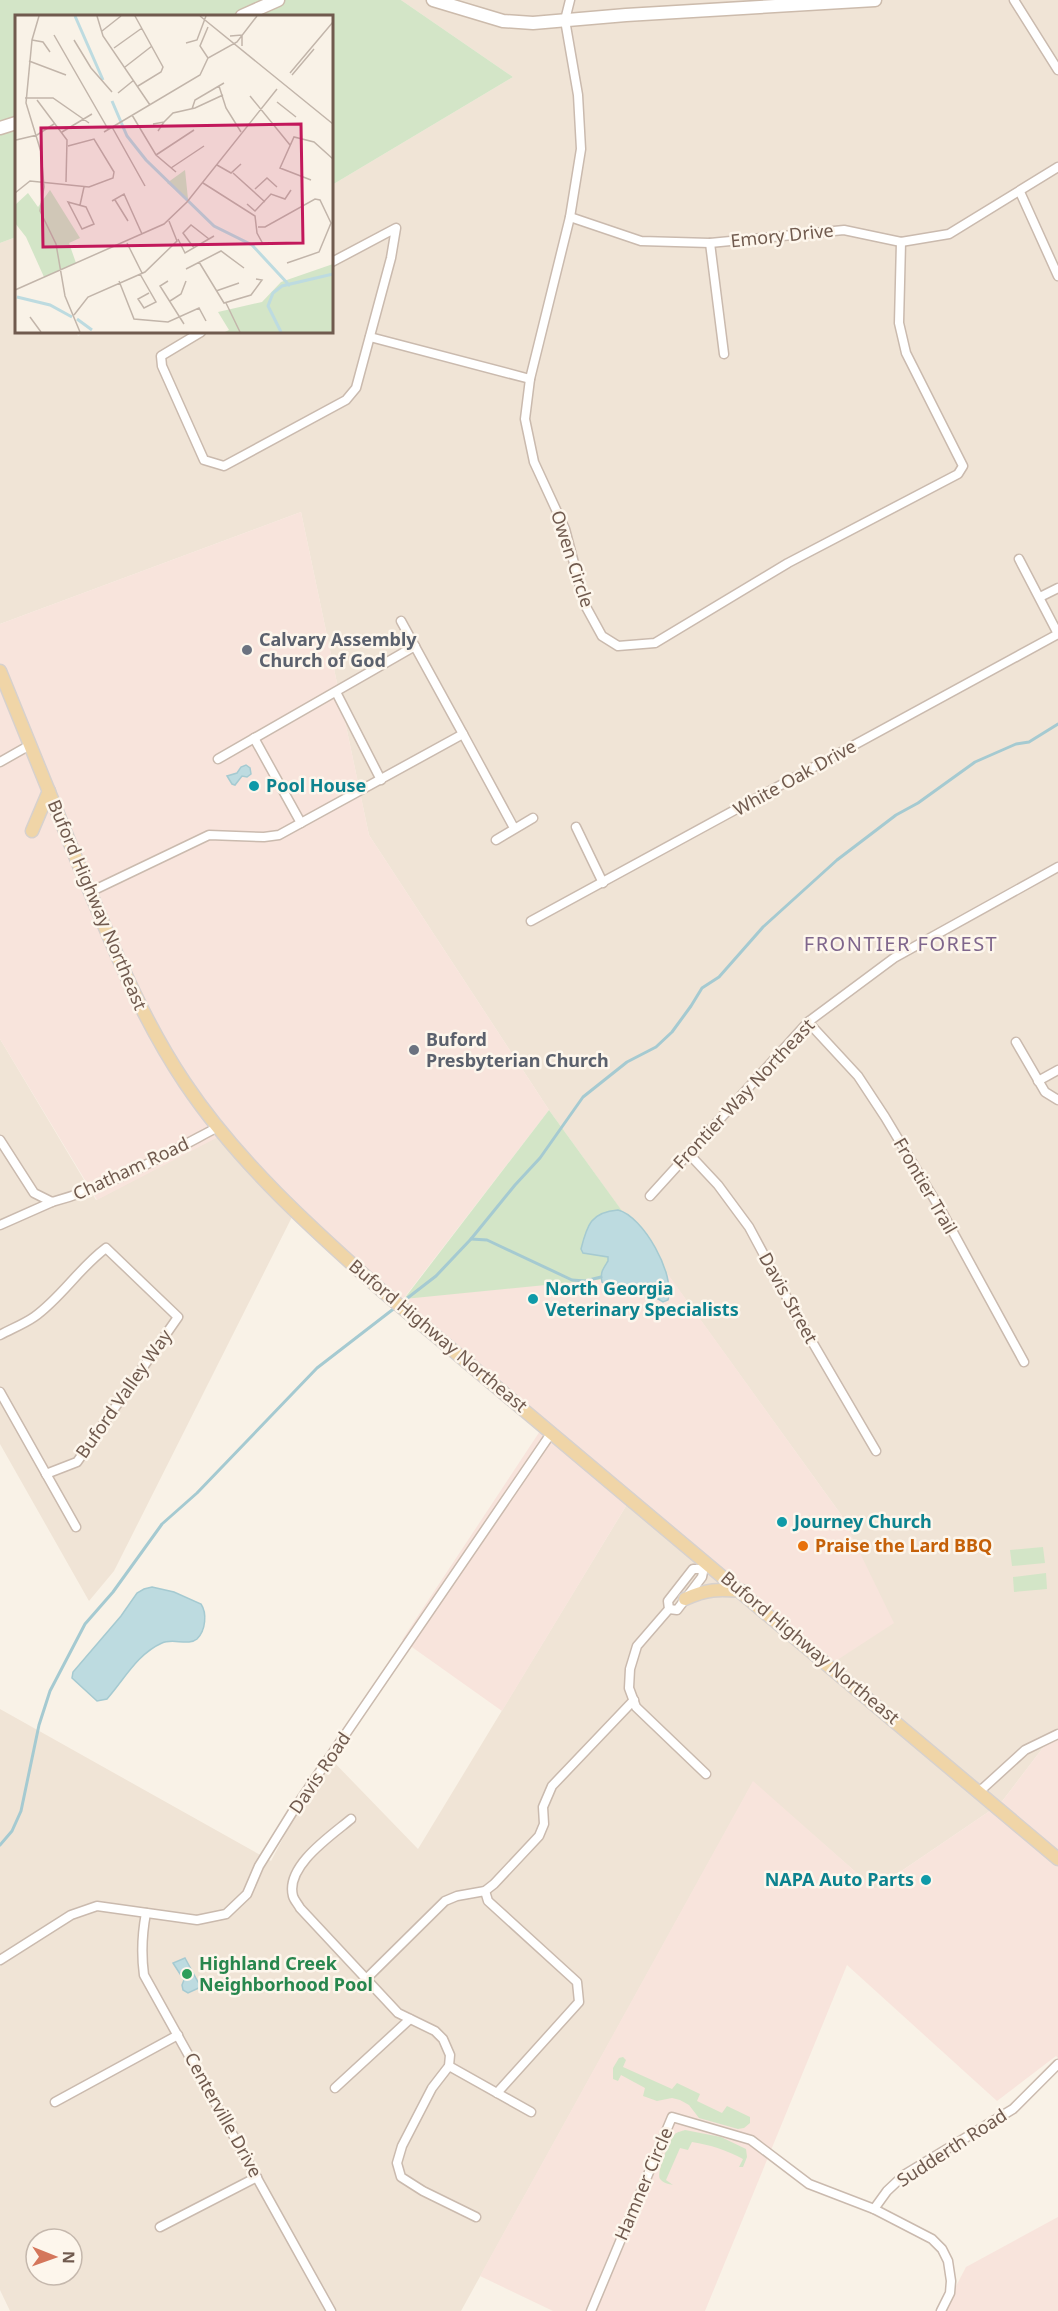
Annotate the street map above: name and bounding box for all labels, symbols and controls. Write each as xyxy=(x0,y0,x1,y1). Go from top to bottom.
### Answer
inset map xyxy=(15,15,333,333)
street label: Emory Drive xyxy=(729,218,835,252)
street label: Owen Circle xyxy=(546,507,600,610)
place label: Calvary Assembly Church of God xyxy=(259,627,417,672)
marker: Calvary Assembly Church of God xyxy=(240,643,254,657)
street label: White Oak Drive xyxy=(729,733,860,821)
place label: Pool House xyxy=(266,773,366,797)
marker: Pool House xyxy=(247,779,261,793)
street label: Buford Highway Northeast xyxy=(43,796,153,1014)
district label: FRONTIER FOREST xyxy=(804,930,998,957)
street label: Frontier Way Northeast xyxy=(667,1013,820,1174)
place label: Buford Presbyterian Church xyxy=(426,1027,609,1072)
marker: Buford Presbyterian Church xyxy=(407,1043,421,1057)
street label: Chatham Road xyxy=(69,1131,192,1205)
street label: Frontier Trail xyxy=(889,1133,963,1238)
street label: Davis Street xyxy=(754,1248,824,1348)
street label: Buford Highway Northeast xyxy=(344,1253,533,1417)
place label: North Georgia Veterinary Specialists xyxy=(545,1276,739,1321)
marker: North Georgia Veterinary Specialists xyxy=(526,1292,540,1306)
street label: Buford Valley Way xyxy=(70,1324,177,1463)
place label: Journey Church xyxy=(792,1509,932,1533)
marker: Journey Church xyxy=(775,1515,789,1529)
place label: Praise the Lard BBQ xyxy=(815,1533,992,1557)
marker: Praise the Lard BBQ xyxy=(796,1539,810,1553)
street label: Buford Highway Northeast xyxy=(716,1565,905,1729)
street label: Davis Road xyxy=(283,1727,355,1818)
place label: NAPA Auto Parts xyxy=(765,1867,914,1891)
marker: NAPA Auto Parts xyxy=(919,1873,933,1887)
place label: Highland Creek Neighborhood Pool xyxy=(199,1951,373,1996)
marker: Highland Creek Neighborhood Pool xyxy=(180,1967,194,1981)
street label: Centerville Drive xyxy=(180,2048,268,2181)
street label: Sudderth Road xyxy=(892,2103,1011,2192)
street label: Hamner Circle xyxy=(609,2124,678,2244)
north arrow xyxy=(24,2227,84,2287)
text: N xyxy=(58,2251,80,2264)

